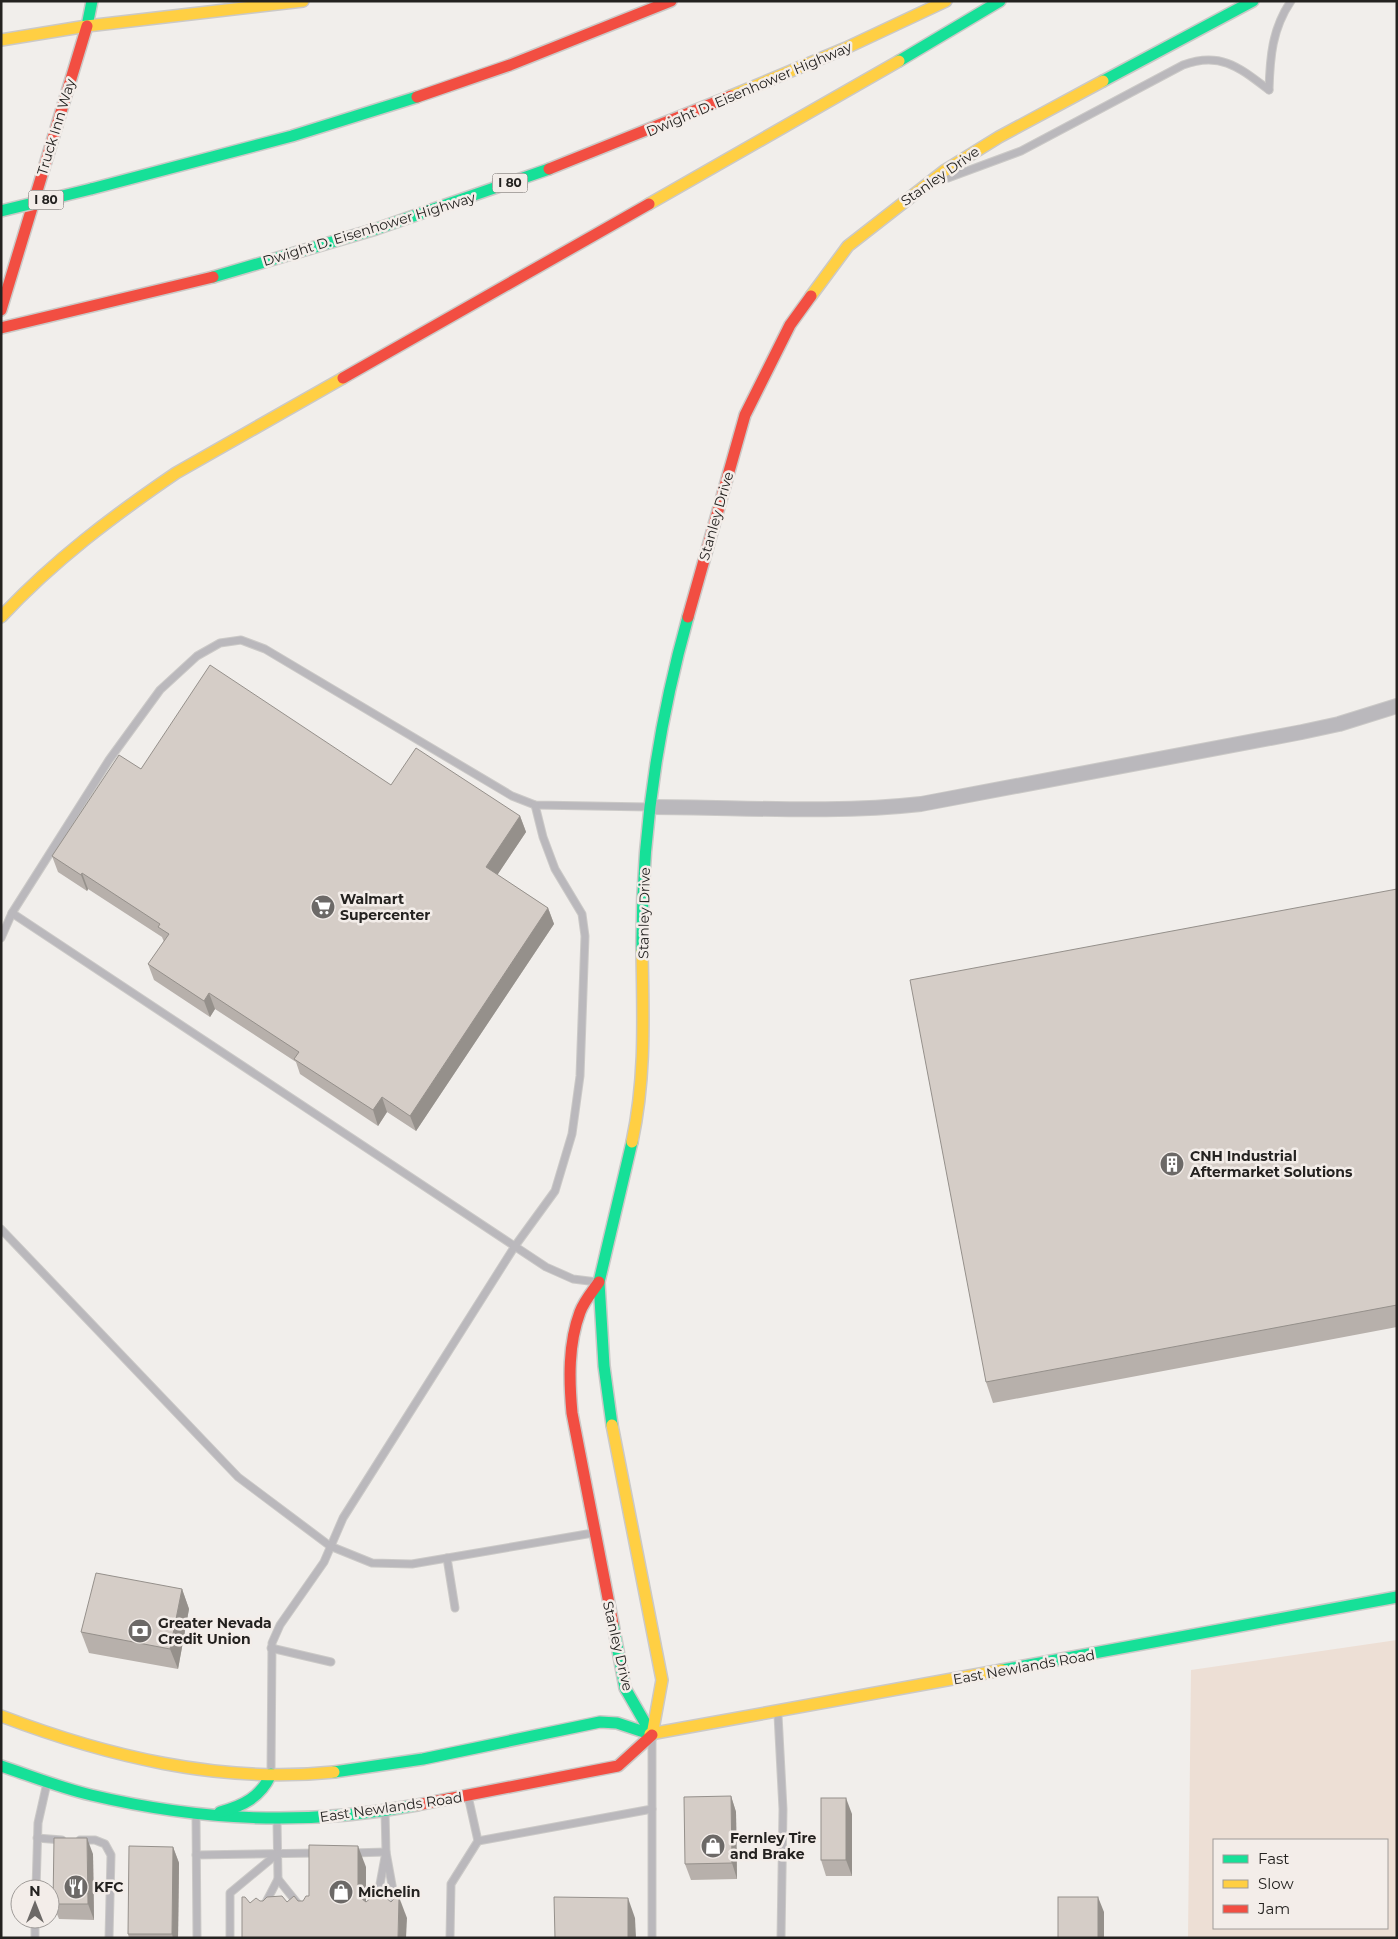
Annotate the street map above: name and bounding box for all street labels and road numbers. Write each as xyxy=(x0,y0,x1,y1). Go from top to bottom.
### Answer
street label: Dwight D. Eisenhower Highway xyxy=(644,37,855,141)
street label: Truck Inn Way xyxy=(33,76,79,177)
street label: Stanley Drive xyxy=(897,142,983,210)
road number: I 80 xyxy=(492,174,528,192)
street label: Dwight D. Eisenhower Highway xyxy=(261,188,478,270)
road number: I 80 xyxy=(28,190,64,210)
street label: Stanley Drive xyxy=(695,469,737,563)
street label: Stanley Drive xyxy=(634,867,654,959)
street label: Stanley Drive xyxy=(599,1599,637,1693)
street label: East Newlands Road xyxy=(952,1646,1096,1688)
street label: East Newlands Road xyxy=(319,1788,463,1826)

